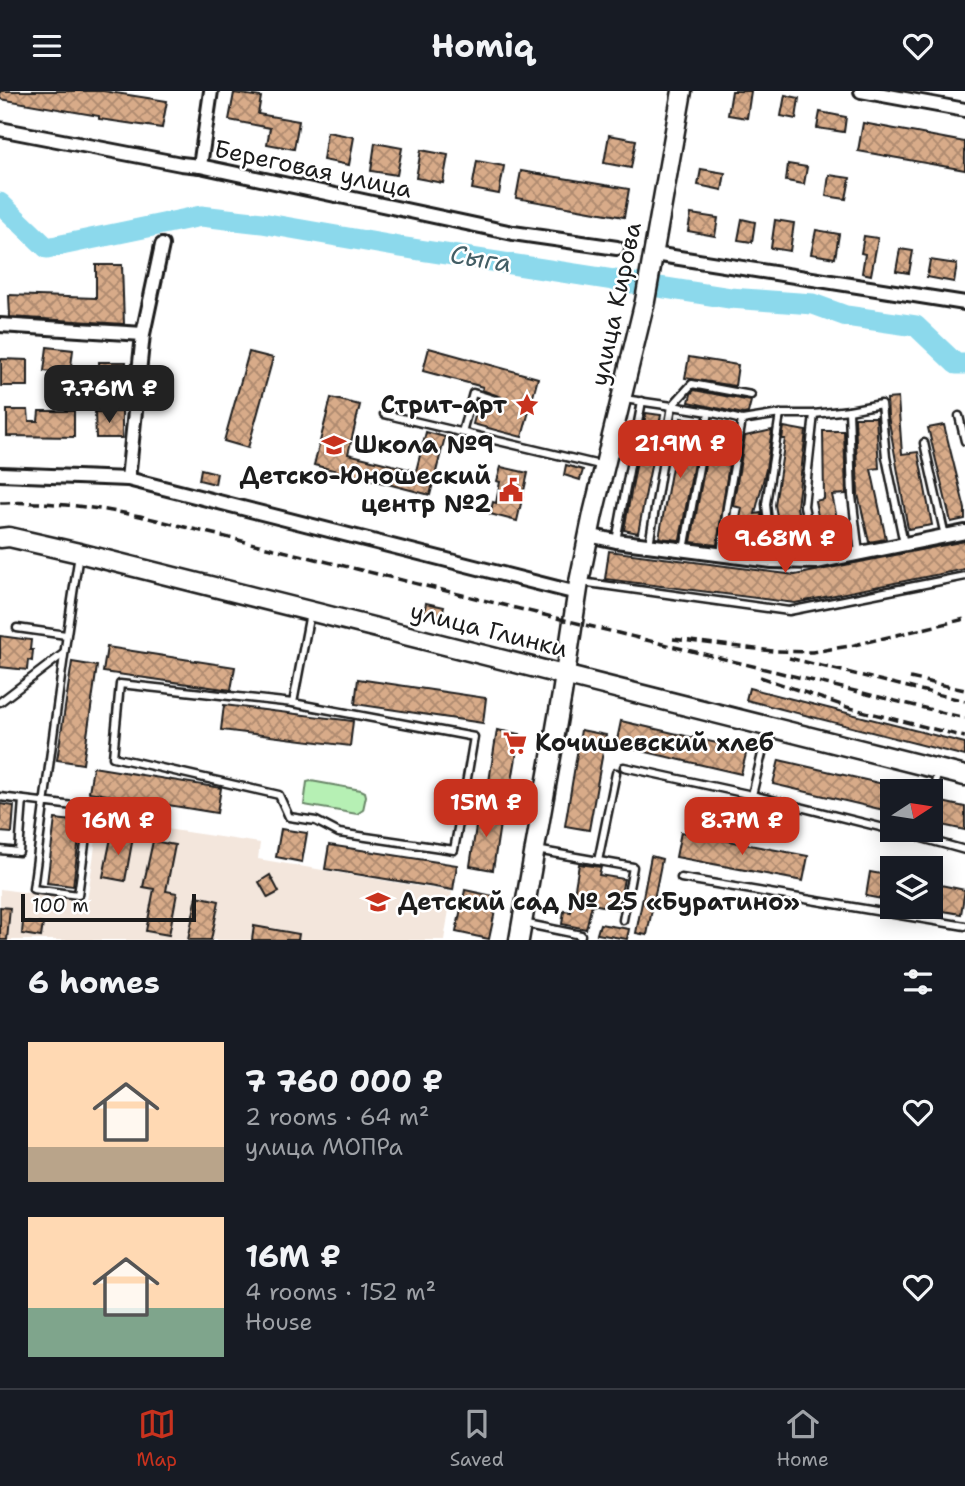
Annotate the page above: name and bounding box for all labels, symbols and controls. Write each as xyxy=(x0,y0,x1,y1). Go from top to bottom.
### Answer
text: Homiq xyxy=(431,24,534,67)
icon: menu xyxy=(28,27,66,65)
icon: heart xyxy=(899,27,937,65)
street label: Береговая улица xyxy=(211,132,415,206)
street label: улица Кирова xyxy=(583,219,649,389)
water label: Сыга xyxy=(448,236,514,280)
pin: 7.76M ₽ xyxy=(44,365,174,425)
text: 7.76M ₽ xyxy=(60,373,158,403)
place label: Стрит-арт xyxy=(381,389,508,421)
place icon: Стрит-арт xyxy=(513,391,541,419)
pin: 21.9M ₽ xyxy=(615,421,745,480)
text: 21.9M ₽ xyxy=(634,428,726,458)
place label: Школа №9 xyxy=(354,429,494,461)
school or university icon: Школа №9 xyxy=(320,431,348,459)
place label: Детско-Юношеский центр №2 xyxy=(240,460,491,520)
public building icon: Детско-Юношеский центр №2 xyxy=(497,476,525,504)
pin: 9.68M ₽ xyxy=(720,515,850,575)
text: 9.68M ₽ xyxy=(734,523,836,553)
street label: улица Глинки xyxy=(407,595,571,665)
place label: Кочишевский хлеб xyxy=(535,727,774,759)
supermarket icon: Кочишевский хлеб xyxy=(501,729,529,757)
pin: 15M ₽ xyxy=(437,779,535,839)
north arrow xyxy=(880,779,943,842)
map controls xyxy=(880,779,943,919)
text: 15M ₽ xyxy=(450,787,522,817)
pin: 16M ₽ xyxy=(69,797,167,857)
pin: 8.7M ₽ xyxy=(685,797,799,857)
text: 16M ₽ xyxy=(81,805,155,835)
text: 8.7M ₽ xyxy=(700,805,784,835)
button: layers xyxy=(880,856,943,919)
place label: Детский сад № 25 «Буратино» xyxy=(398,886,800,918)
school or university icon: Детский сад № 25 «Буратино» xyxy=(364,888,392,916)
scale bar xyxy=(21,891,196,923)
text: 100 m xyxy=(32,893,89,918)
text: 6 homes xyxy=(28,962,160,1003)
icon: filters xyxy=(899,963,937,1001)
text: 7 760 000 ₽ xyxy=(245,1061,443,1102)
icon: home xyxy=(84,1070,168,1154)
icon: heart xyxy=(899,1093,937,1131)
text: 2 rooms · 64 m² xyxy=(245,1102,429,1132)
text: улица МОПРа xyxy=(245,1132,403,1162)
text: 16M ₽ xyxy=(245,1236,341,1277)
icon: home xyxy=(84,1245,168,1329)
icon: heart xyxy=(899,1268,937,1306)
text: 4 rooms · 152 m² xyxy=(245,1277,436,1307)
text: House xyxy=(245,1307,313,1337)
tab: Map xyxy=(136,1405,177,1472)
tab: Saved xyxy=(450,1405,504,1472)
tab: Home xyxy=(776,1405,829,1472)

